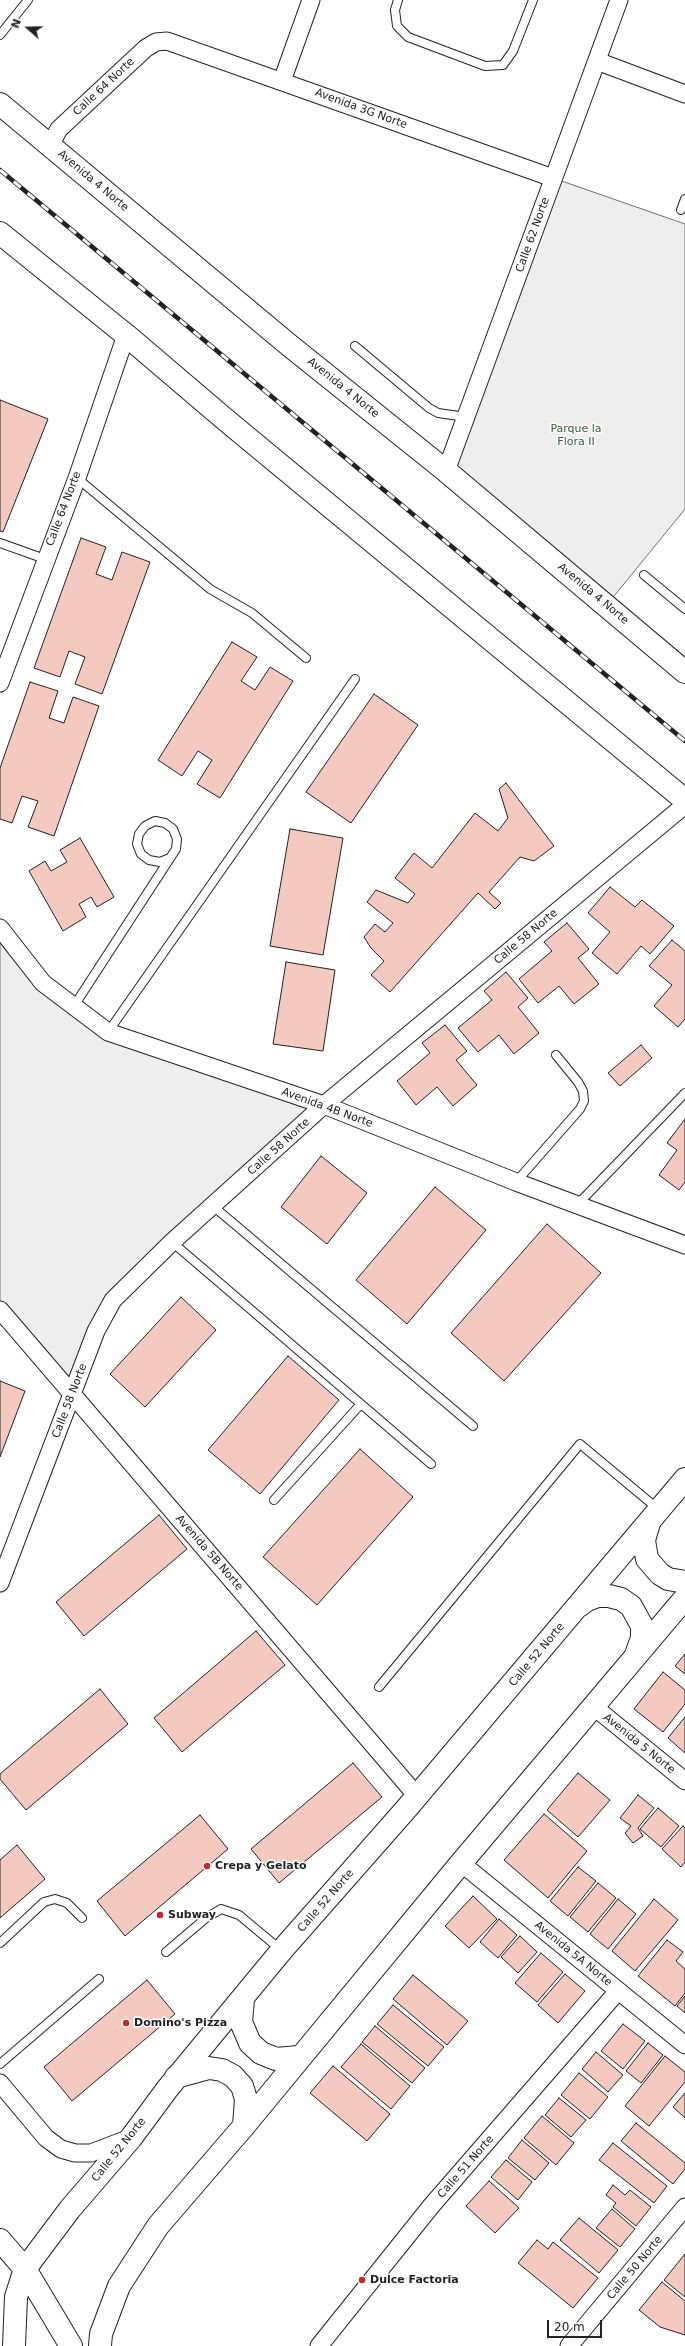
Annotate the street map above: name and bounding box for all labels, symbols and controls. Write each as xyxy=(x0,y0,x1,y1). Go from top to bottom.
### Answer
north arrow xyxy=(8,8,48,48)
text: N xyxy=(9,17,24,30)
street label: Calle 64 Norte xyxy=(71,55,137,119)
street label: Avenida 3G Norte xyxy=(313,86,409,132)
street label: Avenida 4 Norte xyxy=(55,148,131,214)
street label: Calle 62 Norte xyxy=(513,196,553,274)
street label: Avenida 4 Norte xyxy=(304,355,382,421)
park label: Parque la Flora II xyxy=(550,422,602,448)
street label: Calle 64 Norte xyxy=(44,470,84,548)
street label: Avenida 4 Norte xyxy=(555,561,631,627)
street label: Calle 58 Norte xyxy=(492,907,560,967)
street label: Avenida 4B Norte xyxy=(280,1085,374,1131)
street label: Calle 58 Norte xyxy=(245,1116,313,1178)
street label: Calle 58 Norte xyxy=(50,1362,90,1440)
street label: Avenida 5B Norte xyxy=(173,1512,245,1594)
street label: Calle 52 Norte xyxy=(507,1621,567,1689)
street label: Avenida 5 Norte xyxy=(600,1711,678,1777)
place label: Crepa y Gelato xyxy=(215,1859,307,1873)
marker: Crepa y Gelato xyxy=(202,1861,212,1871)
street label: Calle 52 Norte xyxy=(295,1867,357,1935)
place label: Subway xyxy=(168,1908,216,1922)
marker: Subway xyxy=(155,1910,165,1920)
street label: Avenida 5A Norte xyxy=(532,1919,614,1989)
place label: Domino's Pizza xyxy=(134,2016,227,2030)
marker: Domino's Pizza xyxy=(121,2018,131,2028)
street label: Calle 52 Norte xyxy=(89,2115,149,2185)
street label: Calle 51 Norte xyxy=(435,2133,497,2201)
street label: Calle 50 Norte xyxy=(605,2234,665,2302)
place label: Dulce Factoria xyxy=(370,2273,459,2287)
marker: Dulce Factoria xyxy=(357,2275,367,2285)
scale bar xyxy=(549,2312,604,2338)
text: 20 m xyxy=(554,2320,585,2334)

